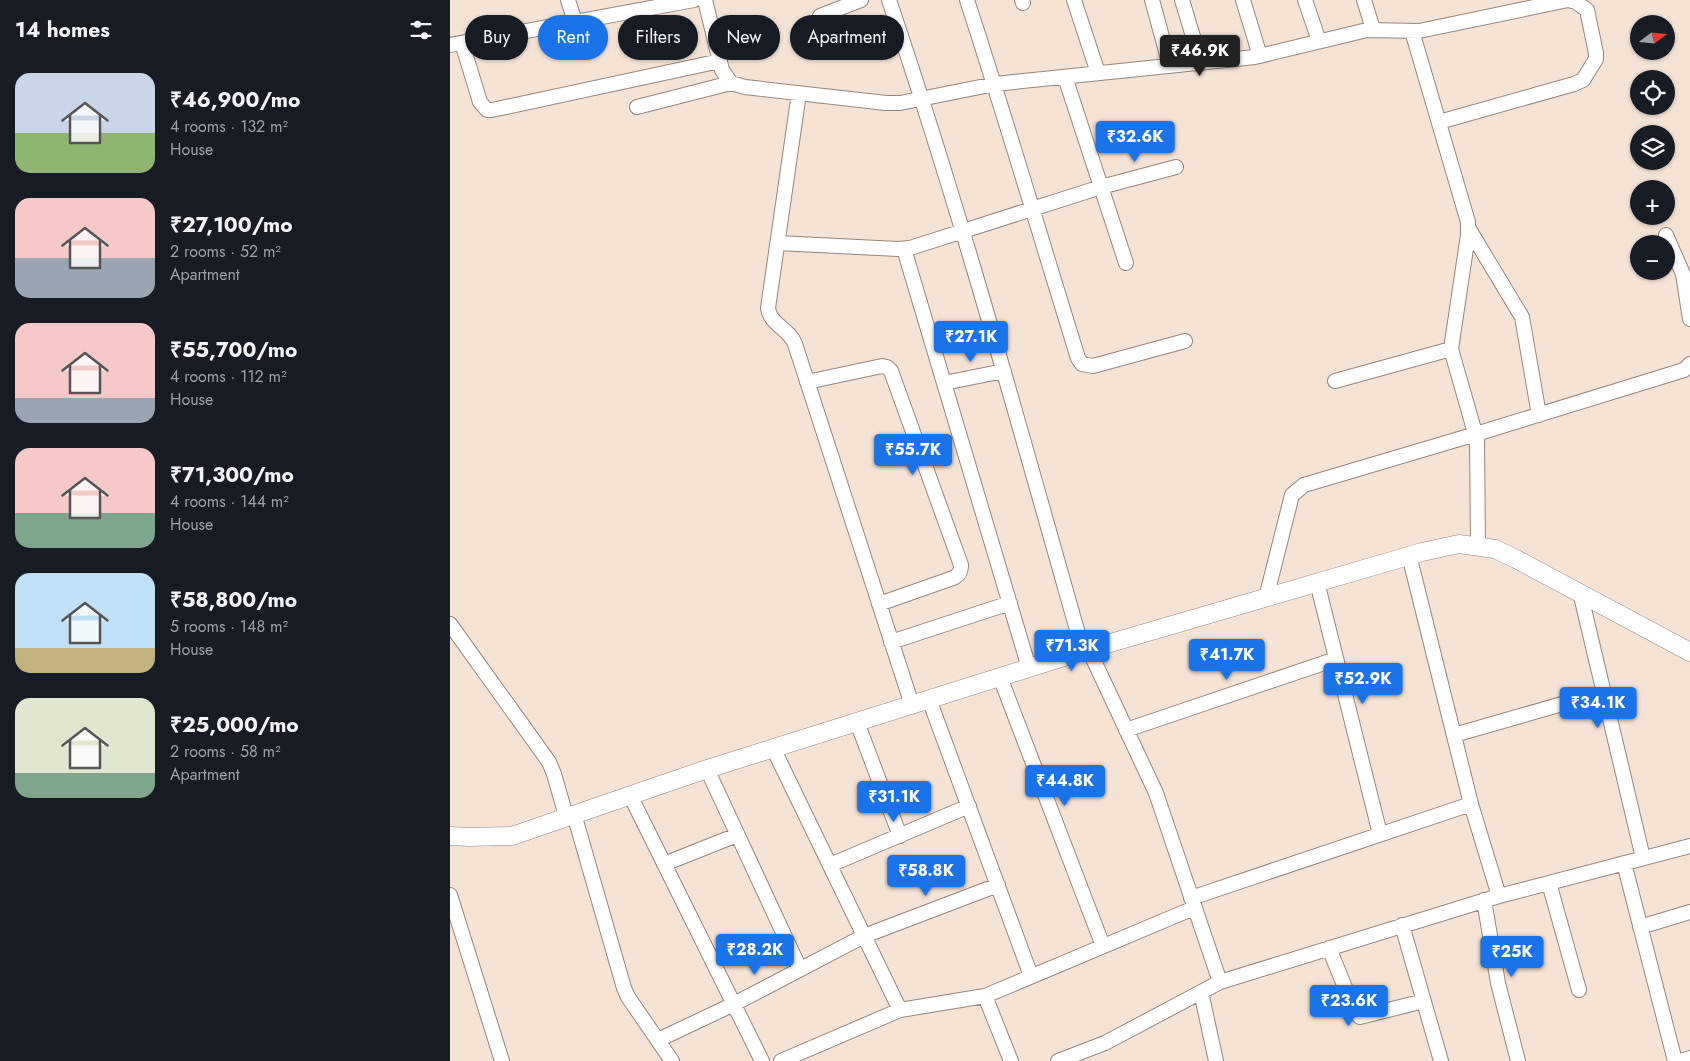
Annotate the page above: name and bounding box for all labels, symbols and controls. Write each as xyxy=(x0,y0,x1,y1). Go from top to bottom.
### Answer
text: 14 homes xyxy=(15,15,110,45)
chip: Buy xyxy=(465,15,528,60)
chip: Rent xyxy=(538,15,608,60)
chip: Filters xyxy=(618,15,698,60)
chip: New xyxy=(708,15,780,60)
chip: Apartment xyxy=(790,15,904,60)
north arrow xyxy=(1630,15,1675,60)
map controls xyxy=(1630,15,1675,280)
icon: filters xyxy=(407,16,435,44)
pin: ₹46.9K xyxy=(1159,34,1241,77)
text: ₹46.9K xyxy=(1171,39,1229,62)
button: locate xyxy=(1630,70,1675,115)
text: ₹46,900/mo xyxy=(170,85,300,115)
icon: home xyxy=(55,93,115,153)
text: 4 rooms · 132 m² xyxy=(170,115,288,138)
pin: ₹32.6K xyxy=(1094,120,1176,163)
text: ₹32.6K xyxy=(1107,125,1163,148)
button: layers xyxy=(1630,125,1675,170)
text: House xyxy=(170,138,213,161)
button: + xyxy=(1630,180,1675,225)
text: ₹27,100/mo xyxy=(170,210,293,240)
icon: home xyxy=(55,218,115,278)
button: − xyxy=(1630,235,1675,280)
text: 2 rooms · 52 m² xyxy=(170,240,281,263)
text: Apartment xyxy=(170,263,240,286)
pin: ₹27.1K xyxy=(930,320,1012,363)
text: ₹27.1K xyxy=(945,325,997,348)
text: ₹55,700/mo xyxy=(170,335,297,365)
icon: home xyxy=(55,343,115,403)
text: 4 rooms · 112 m² xyxy=(170,365,287,388)
text: House xyxy=(170,388,213,411)
pin: ₹55.7K xyxy=(872,434,954,476)
text: ₹55.7K xyxy=(885,438,941,461)
text: ₹71,300/mo xyxy=(170,460,294,490)
icon: home xyxy=(55,468,115,528)
text: 4 rooms · 144 m² xyxy=(170,490,289,513)
text: House xyxy=(170,513,213,536)
text: ₹58,800/mo xyxy=(170,585,297,615)
icon: home xyxy=(55,593,115,653)
text: 5 rooms · 148 m² xyxy=(170,615,288,638)
pin: ₹71.3K xyxy=(1031,630,1113,672)
text: ₹71.3K xyxy=(1045,634,1099,657)
text: House xyxy=(170,638,213,661)
pin: ₹41.7K xyxy=(1186,638,1268,681)
text: ₹41.7K xyxy=(1200,643,1254,666)
pin: ₹52.9K xyxy=(1322,662,1404,705)
text: ₹52.9K xyxy=(1334,667,1392,690)
pin: ₹34.1K xyxy=(1557,686,1639,729)
text: ₹34.1K xyxy=(1571,691,1625,714)
text: ₹25,000/mo xyxy=(170,710,299,740)
icon: home xyxy=(55,718,115,778)
text: 2 rooms · 58 m² xyxy=(170,740,281,763)
text: Apartment xyxy=(170,763,240,786)
pin: ₹44.8K xyxy=(1024,764,1106,807)
text: ₹44.8K xyxy=(1036,769,1094,792)
pin: ₹31.1K xyxy=(853,780,935,823)
text: ₹31.1K xyxy=(868,785,920,808)
pin: ₹58.8K xyxy=(885,854,967,897)
text: ₹58.8K xyxy=(898,859,954,882)
pin: ₹28.2K xyxy=(714,934,796,976)
pin: ₹25K xyxy=(1482,936,1542,978)
text: ₹28.2K xyxy=(727,938,783,961)
text: ₹25K xyxy=(1491,940,1533,963)
pin: ₹23.6K xyxy=(1308,984,1390,1027)
text: ₹23.6K xyxy=(1321,989,1377,1012)

